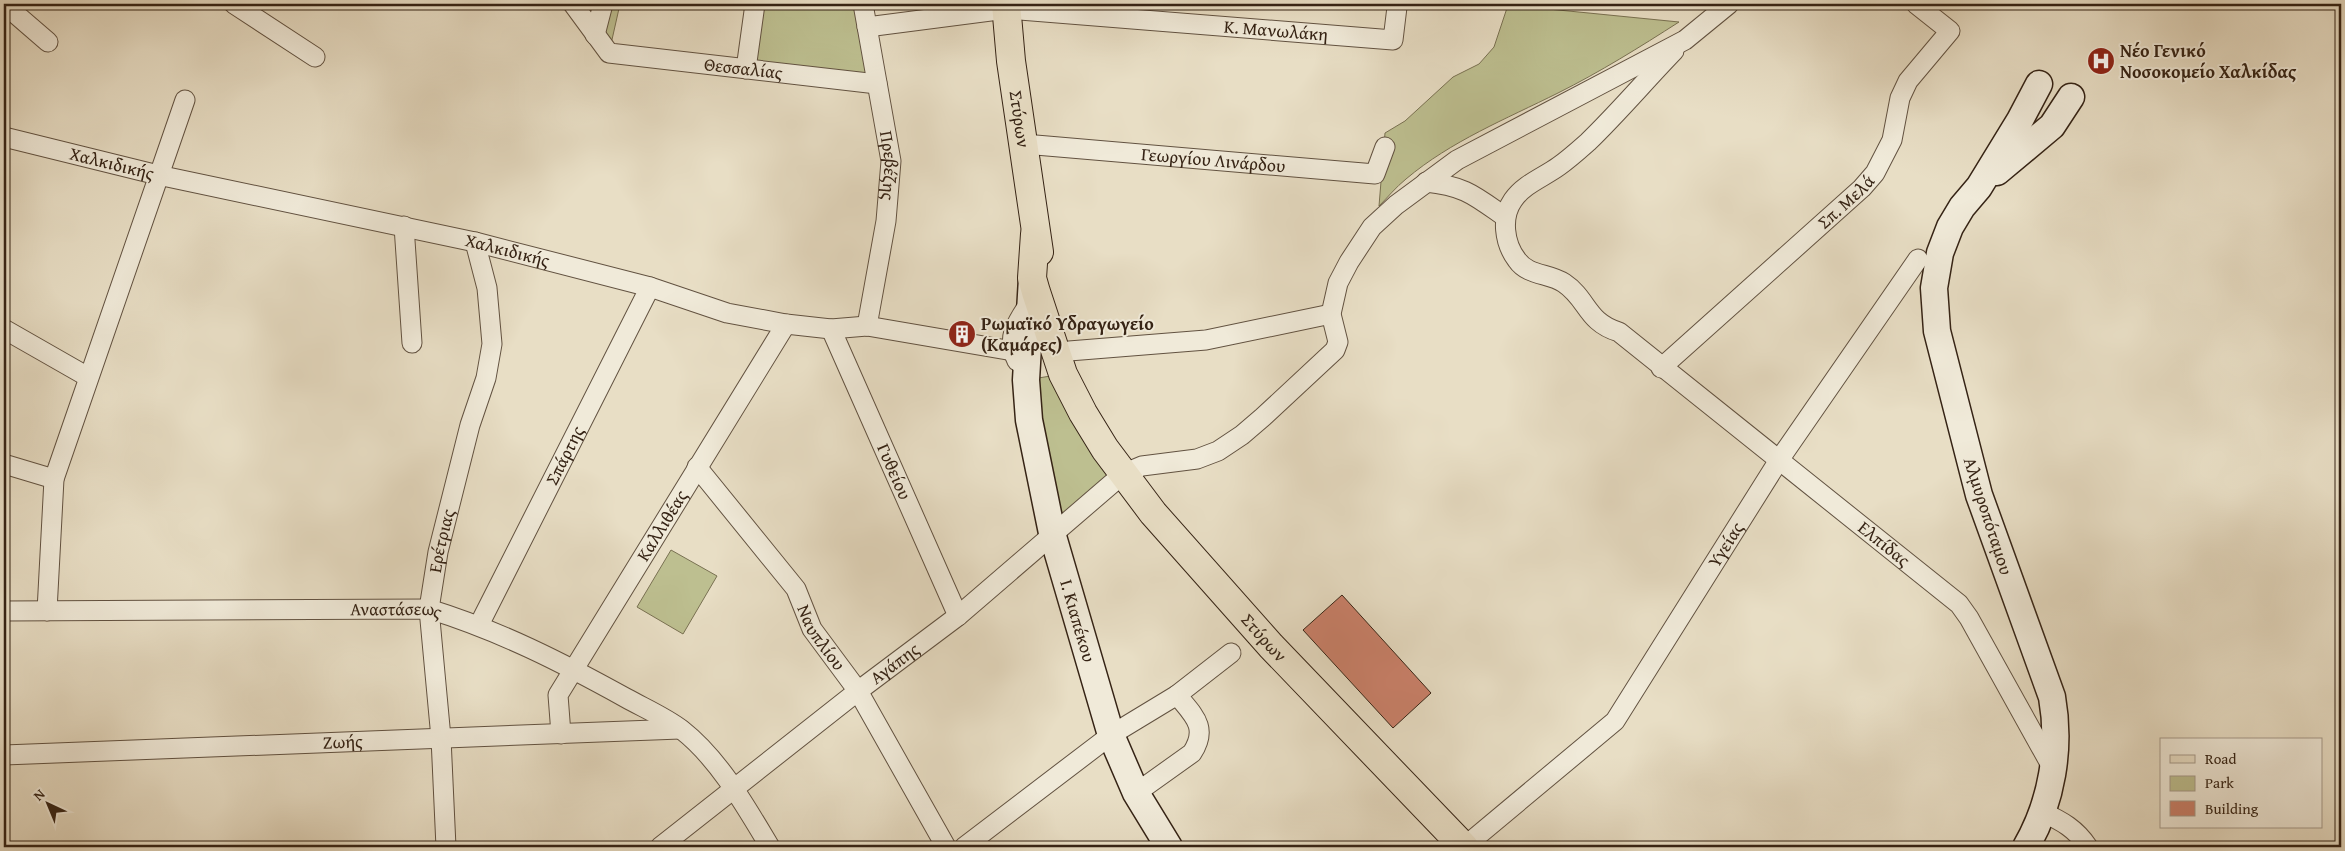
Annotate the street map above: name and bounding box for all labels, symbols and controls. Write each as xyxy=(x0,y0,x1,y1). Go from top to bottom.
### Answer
street label: Κ. Μανωλάκη xyxy=(1223,12,1329,48)
place label: Νέο Γενικό Νοσοκομείο Χαλκίδας xyxy=(2120,37,2297,85)
hospital icon: Νέο Γενικό Νοσοκομείο Χαλκίδας xyxy=(2086,46,2116,76)
street label: Θεσσαλίας xyxy=(703,50,784,86)
street label: Στύρων xyxy=(1002,89,1038,150)
street label: Πρεβέζης xyxy=(873,129,905,202)
street label: Χαλκιδικής xyxy=(67,140,157,187)
street label: Γεωργίου Λινάρδου xyxy=(1140,140,1287,179)
street label: Σπ. Μελά xyxy=(1811,168,1881,235)
street label: Χαλκιδικής xyxy=(463,226,553,274)
place label: Ρωμαϊκό Υδραγωγείο (Καμάρες) xyxy=(981,310,1154,358)
building icon: Ρωμαϊκό Υδραγωγείο (Καμάρες) xyxy=(947,319,977,349)
street label: Σπάρτης xyxy=(538,421,591,489)
street label: Γυθείου xyxy=(870,439,919,504)
street label: Αλμυροπόταμου xyxy=(1957,453,2020,578)
street label: Καλλιθέας xyxy=(629,484,694,566)
street label: Ερέτριας xyxy=(421,506,461,575)
street label: Ελπίδας xyxy=(1852,514,1916,573)
street label: Υγείας xyxy=(1700,516,1750,573)
street label: Ι. Κιαπέκου xyxy=(1053,576,1103,665)
street label: Αναστάσεως xyxy=(350,595,446,625)
street label: Ναυπλίου xyxy=(791,600,852,676)
street label: Στύρων xyxy=(1235,607,1294,668)
street label: Αγάπης xyxy=(864,635,925,691)
street label: Ζωής xyxy=(322,727,364,756)
legend xyxy=(2160,738,2322,828)
text: Road xyxy=(2205,748,2236,769)
text: Park xyxy=(2205,772,2234,793)
north arrow xyxy=(22,778,72,828)
text: N xyxy=(29,784,50,805)
text: Building xyxy=(2205,798,2259,819)

